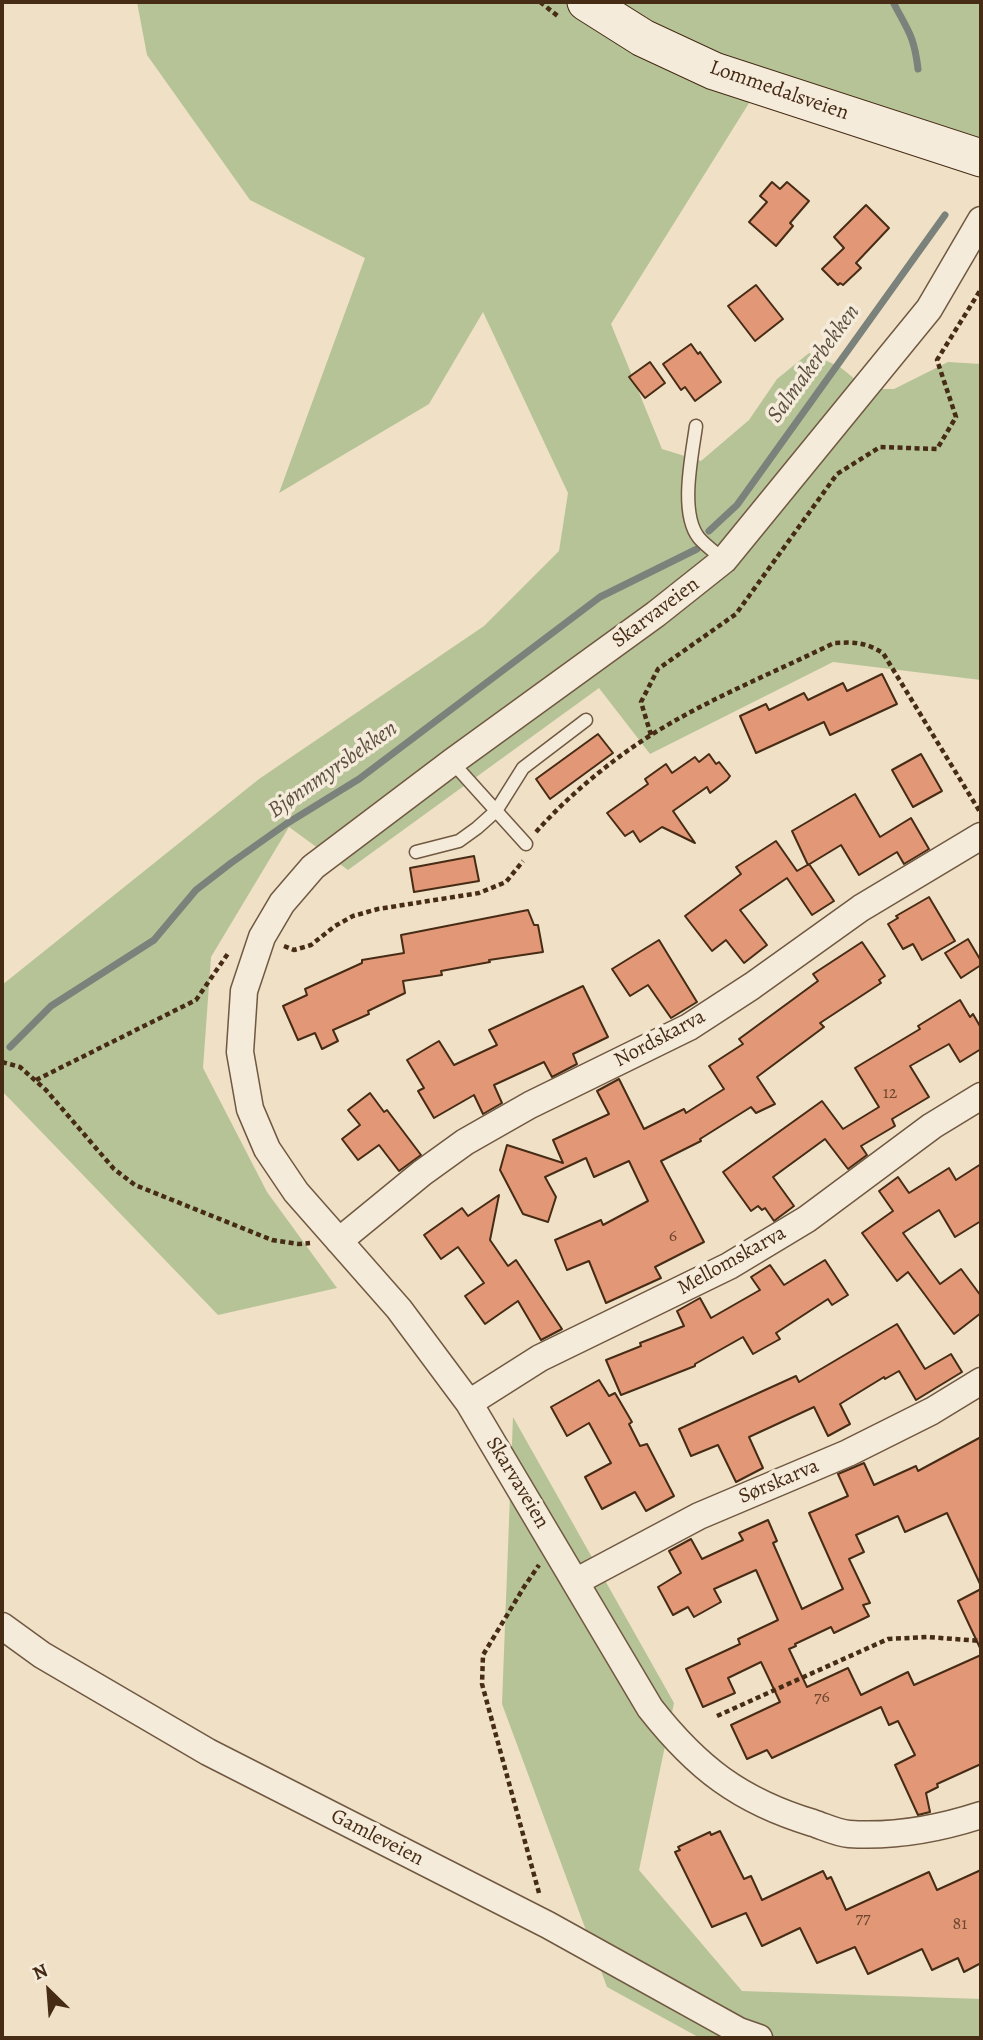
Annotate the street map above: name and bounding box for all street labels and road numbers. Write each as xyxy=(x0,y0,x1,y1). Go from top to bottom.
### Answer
street label: Lommedalsveien xyxy=(706,55,852,127)
street label: Skarvaveien xyxy=(607,572,705,654)
street label: Nordskarva xyxy=(610,1004,710,1074)
street label: Mellomskarva xyxy=(673,1221,791,1301)
street label: Skarvaveien xyxy=(480,1432,554,1534)
street label: Sørskarva xyxy=(735,1454,823,1510)
street label: Gamleveien xyxy=(326,1804,428,1872)

